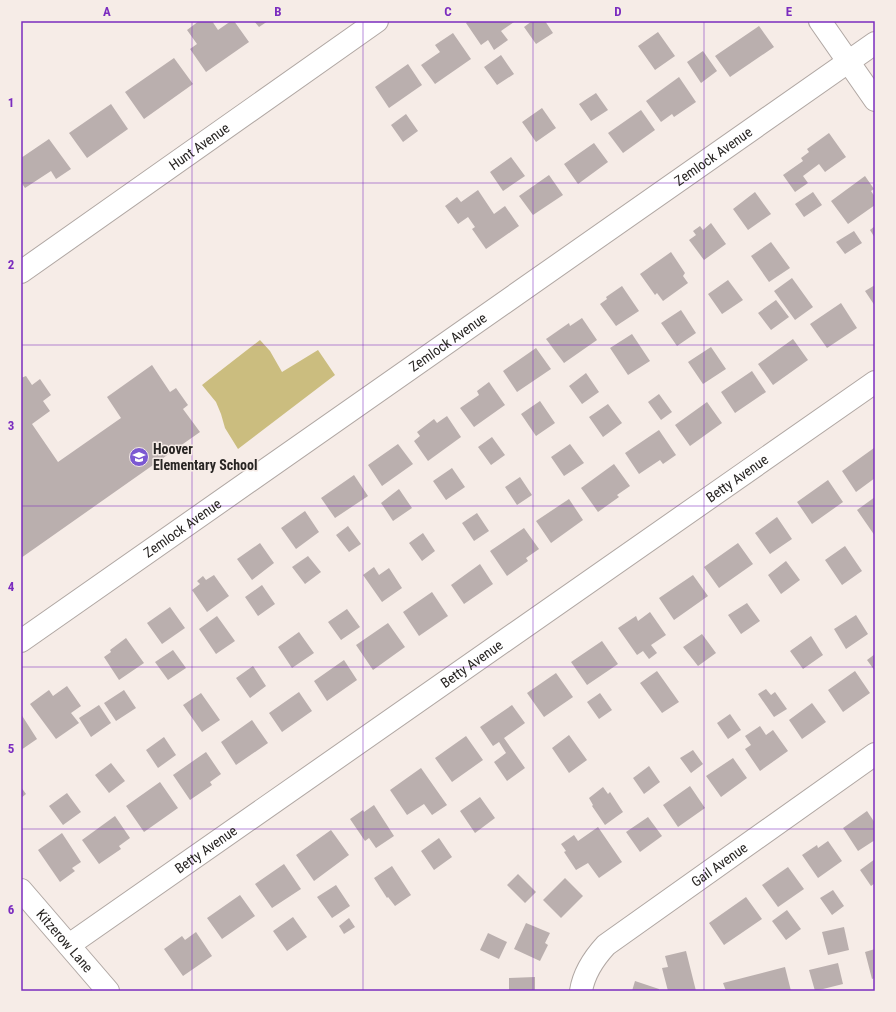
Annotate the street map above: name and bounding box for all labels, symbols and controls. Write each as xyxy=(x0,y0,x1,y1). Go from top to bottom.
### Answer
text: A xyxy=(103,4,111,19)
text: B xyxy=(274,4,282,19)
text: C xyxy=(444,4,452,19)
text: D xyxy=(614,4,622,19)
text: E xyxy=(786,4,793,19)
text: 1 xyxy=(8,95,14,110)
street label: Hunt Avenue xyxy=(166,119,233,173)
street label: Zemlock Avenue xyxy=(671,123,755,189)
text: 2 xyxy=(8,257,15,272)
street label: Zemlock Avenue xyxy=(406,309,490,375)
text: 3 xyxy=(8,418,14,433)
place label: Hoover Elementary School xyxy=(153,441,258,473)
school or university icon: Hoover Elementary School xyxy=(128,446,150,468)
street label: Betty Avenue xyxy=(703,451,772,505)
street label: Zemlock Avenue xyxy=(141,495,225,561)
text: 4 xyxy=(8,579,15,594)
street label: Betty Avenue xyxy=(437,636,506,691)
text: 5 xyxy=(8,741,15,756)
street label: Betty Avenue xyxy=(172,822,240,877)
street label: Gail Avenue xyxy=(688,839,751,890)
text: 6 xyxy=(8,902,15,917)
street label: Kitzerow Lane xyxy=(33,906,96,976)

